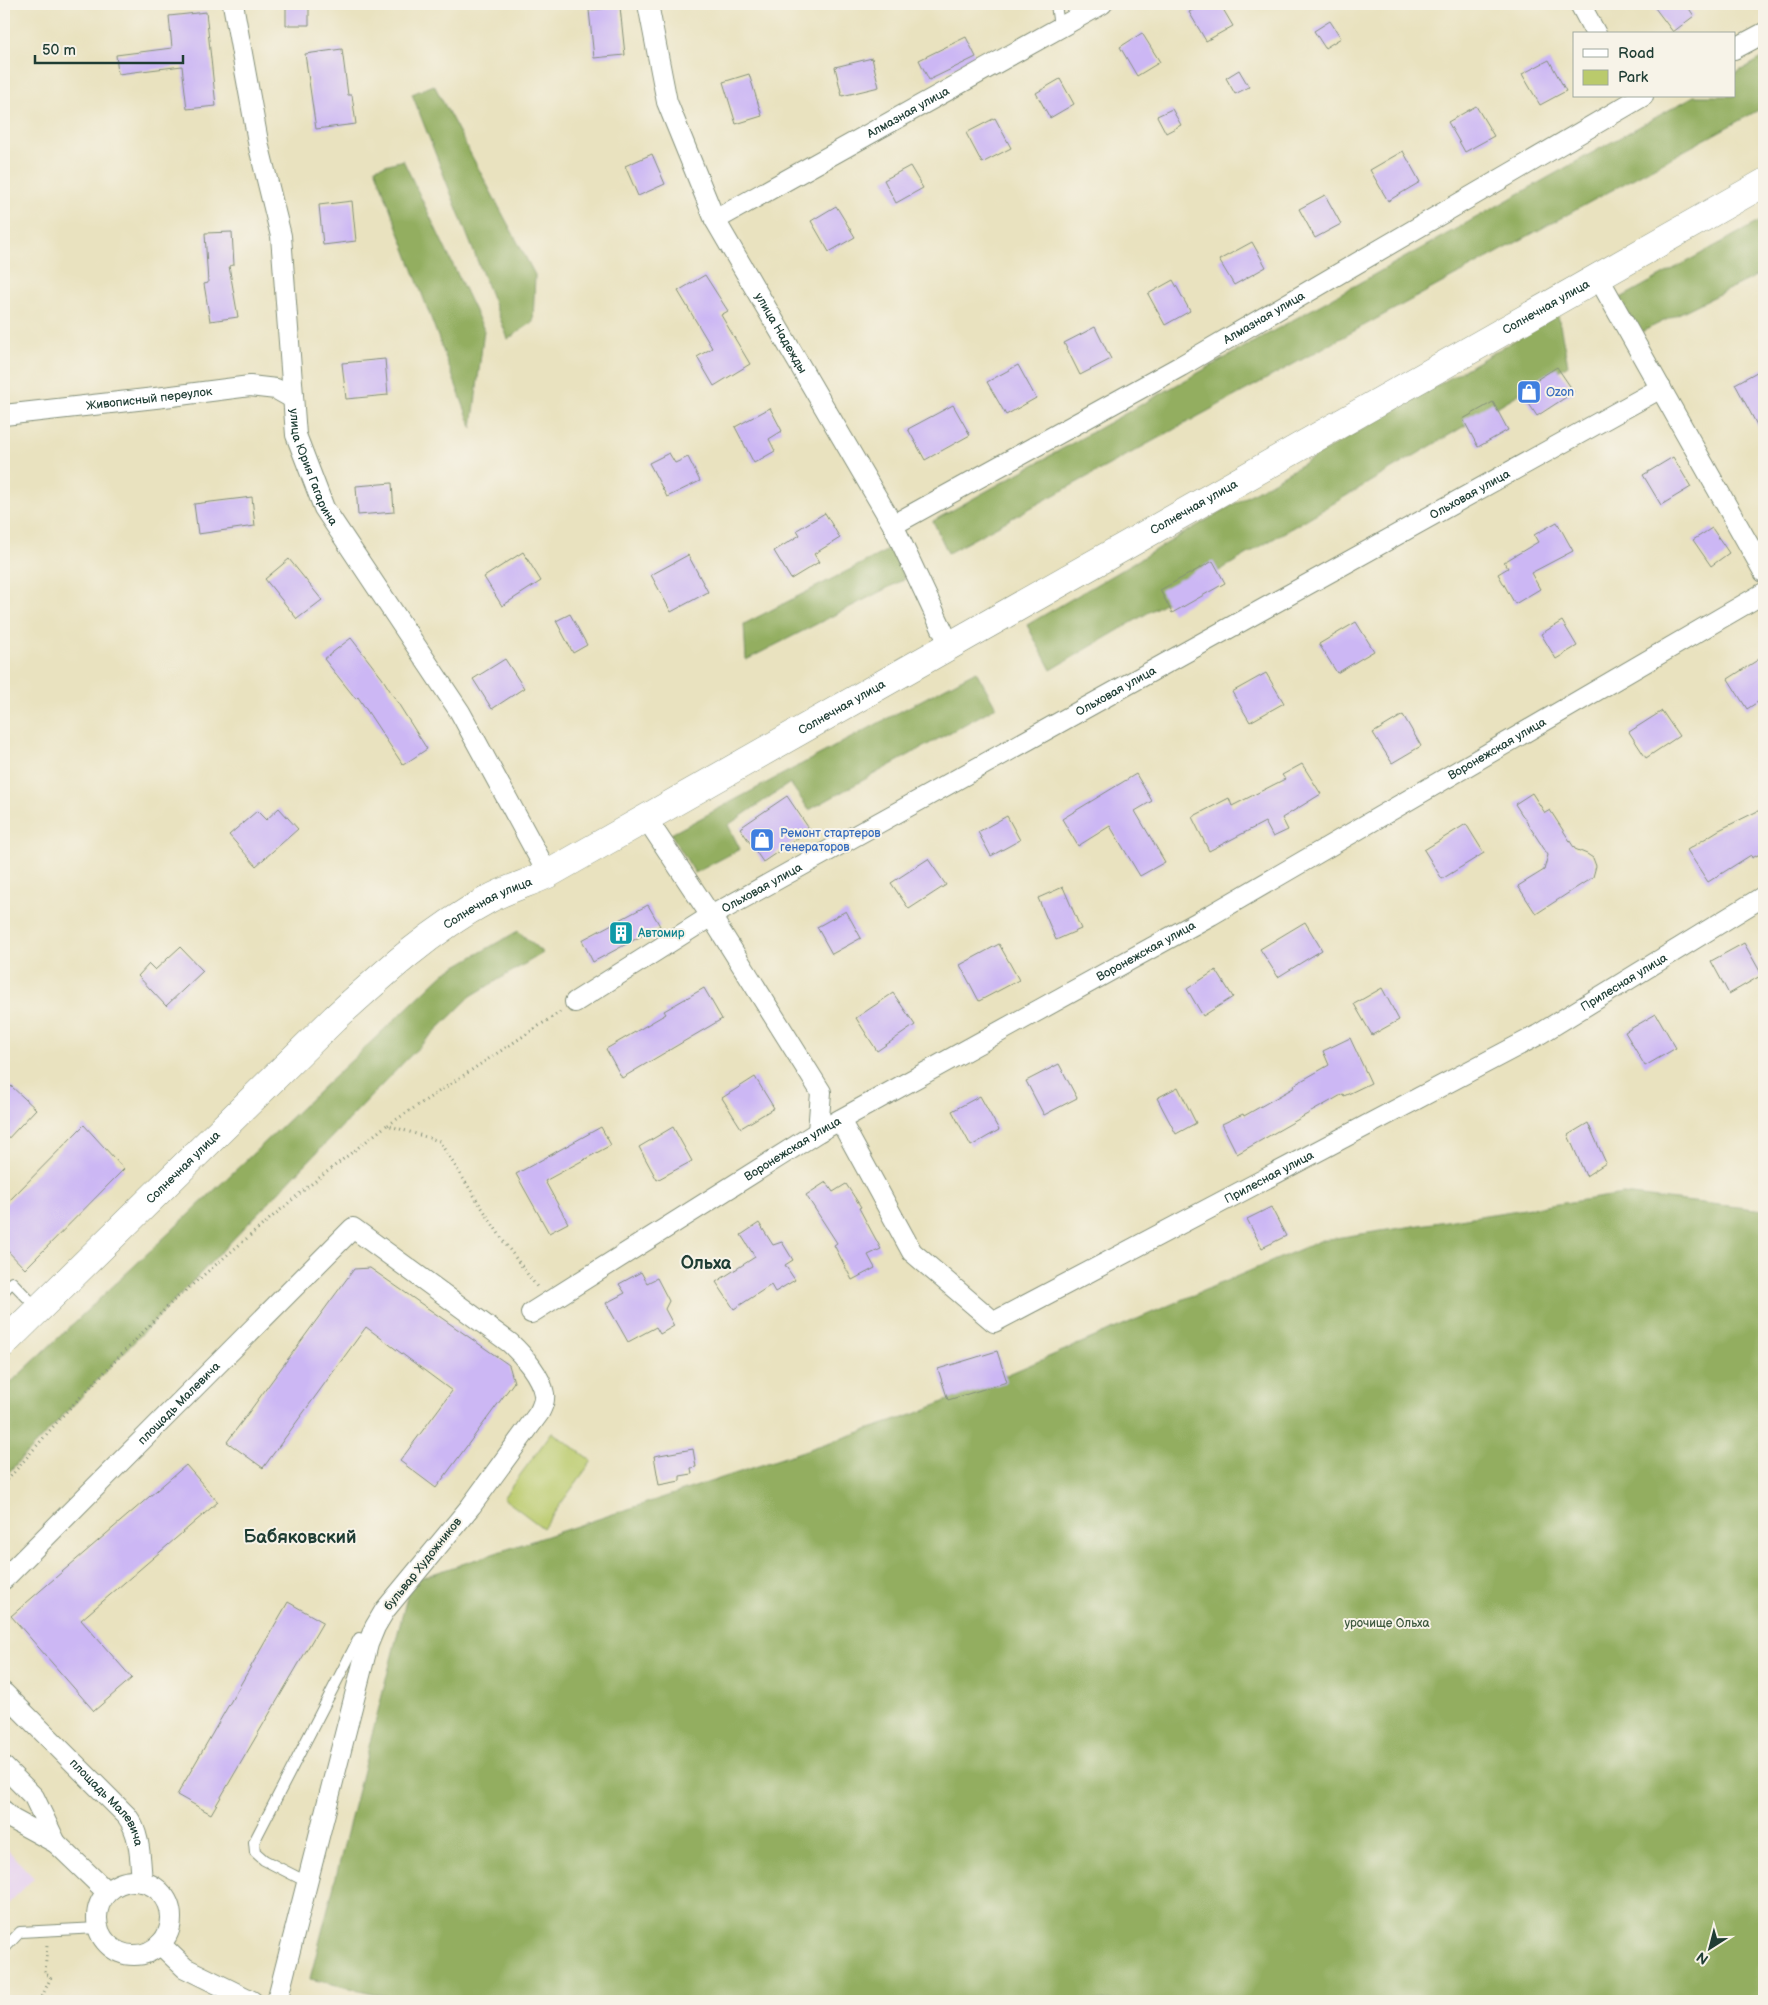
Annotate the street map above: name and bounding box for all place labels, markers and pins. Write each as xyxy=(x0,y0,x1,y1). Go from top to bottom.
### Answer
shop icon: Ozon xyxy=(1516,379,1542,405)
place label: Ozon xyxy=(1546,385,1574,400)
place label: Ремонт стартеров генераторов xyxy=(780,826,881,855)
shop icon: Ремонт стартеров генераторов xyxy=(749,827,775,853)
building icon: Автомир xyxy=(608,920,634,946)
place label: Автомир xyxy=(637,926,685,941)

